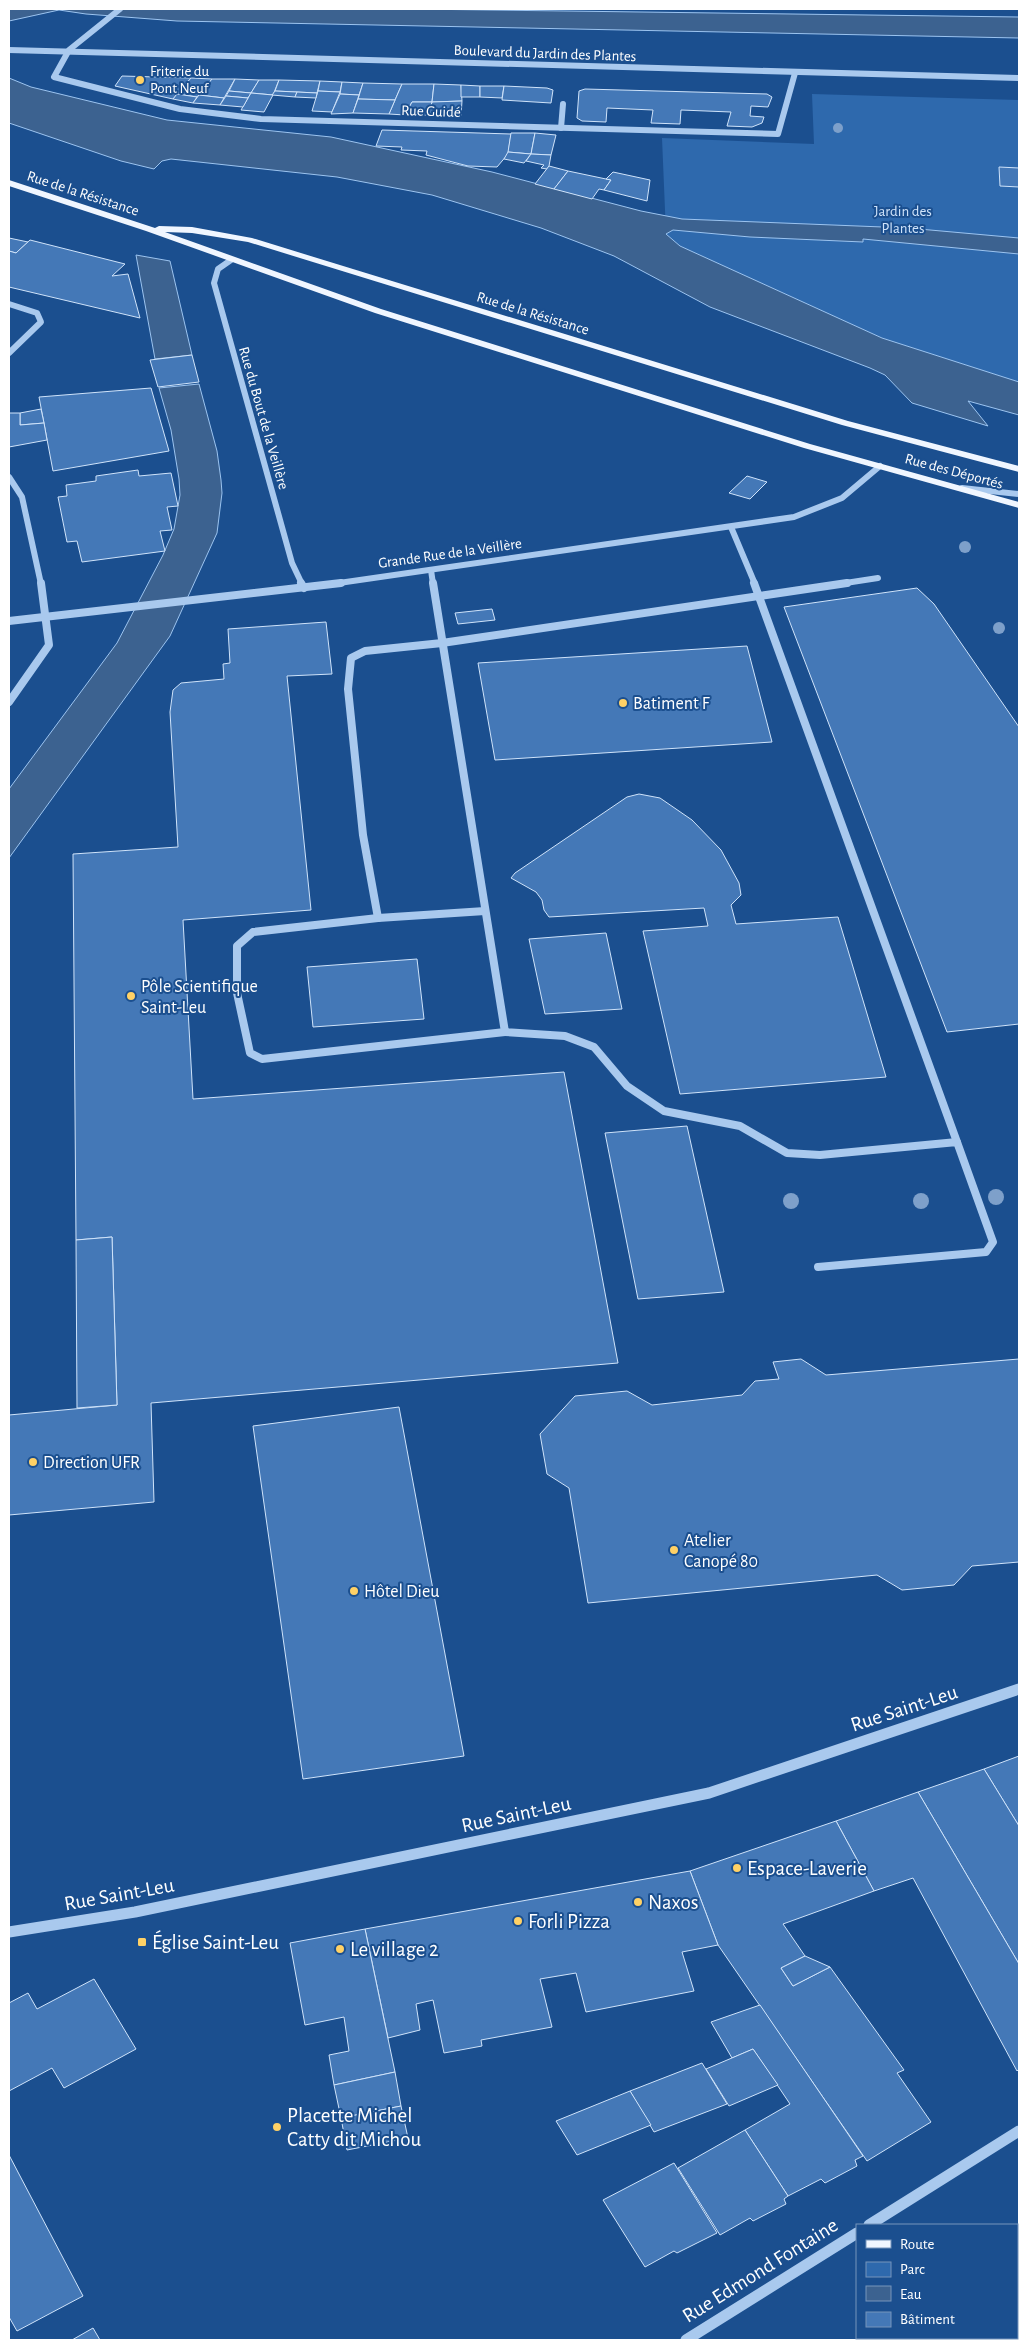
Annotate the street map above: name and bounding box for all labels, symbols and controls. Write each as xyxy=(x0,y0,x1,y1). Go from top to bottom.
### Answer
street label: Boulevard du Jardin des Plantes xyxy=(453,43,637,64)
place label: Friterie du Pont Neuf xyxy=(150,64,210,96)
marker: Friterie du Pont Neuf xyxy=(134,74,146,86)
street label: Rue Guidé xyxy=(401,103,461,120)
street label: Rue de la Résistance xyxy=(25,168,141,219)
park label: Jardin des Plantes xyxy=(874,204,932,236)
street label: Rue de la Résistance xyxy=(475,289,591,338)
street label: Rue du Bout de la Veillère xyxy=(236,345,291,491)
street label: Rue des Déportés xyxy=(903,451,1005,492)
street label: Grande Rue de la Veillère xyxy=(377,536,523,571)
place label: Batiment F xyxy=(633,695,710,713)
marker: Batiment F xyxy=(617,697,629,709)
place label: Pôle Scientifique Saint-Leu xyxy=(141,978,258,1017)
marker: Pôle Scientifique Saint-Leu xyxy=(125,990,137,1002)
place label: Direction UFR xyxy=(43,1454,140,1472)
marker: Direction UFR xyxy=(27,1456,39,1468)
place label: Atelier Canopé 80 xyxy=(684,1532,758,1571)
marker: Atelier Canopé 80 xyxy=(668,1544,680,1556)
place label: Hôtel Dieu xyxy=(364,1583,439,1601)
marker: Hôtel Dieu xyxy=(348,1585,360,1597)
street label: Rue Saint-Leu xyxy=(848,1681,961,1736)
street label: Rue Saint-Leu xyxy=(460,1793,573,1836)
place label: Espace-Laverie xyxy=(747,1858,867,1879)
marker: Espace-Laverie xyxy=(731,1862,743,1874)
street label: Rue Saint-Leu xyxy=(62,1874,176,1914)
place label: Naxos xyxy=(648,1892,699,1913)
marker: Naxos xyxy=(632,1896,644,1908)
place label: Forli Pizza xyxy=(528,1911,610,1932)
marker: Forli Pizza xyxy=(512,1915,524,1927)
place label: Église Saint-Leu xyxy=(152,1930,279,1953)
marker: Église Saint-Leu xyxy=(136,1936,148,1948)
place label: Le village 2 xyxy=(350,1939,439,1960)
marker: Le village 2 xyxy=(334,1943,346,1955)
place label: Placette Michel Catty dit Michou xyxy=(287,2105,422,2150)
marker: Placette Michel Catty dit Michou xyxy=(271,2121,283,2133)
street label: Rue Edmond Fontaine xyxy=(679,2214,842,2327)
legend xyxy=(856,2224,1018,2339)
text: Route xyxy=(900,2237,934,2252)
text: Parc xyxy=(900,2262,925,2277)
text: Eau xyxy=(900,2287,922,2302)
text: Bâtiment xyxy=(900,2312,955,2327)

